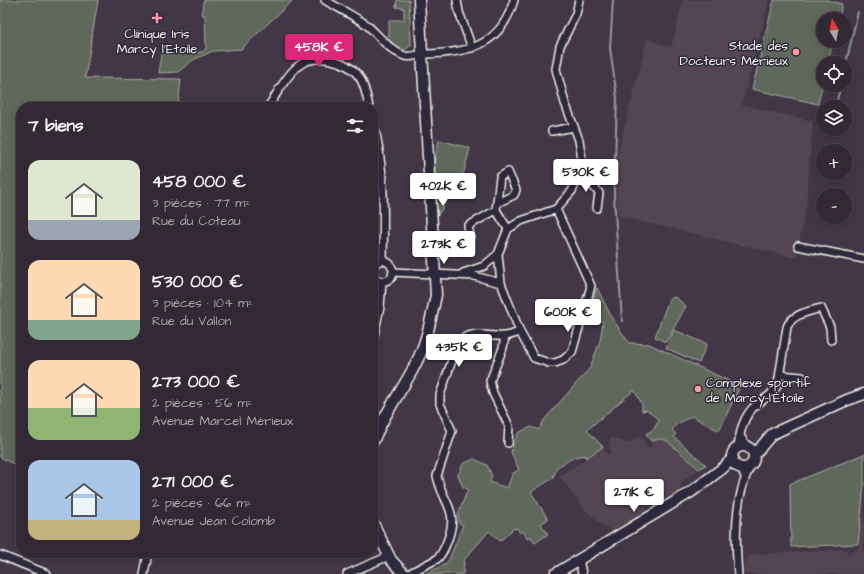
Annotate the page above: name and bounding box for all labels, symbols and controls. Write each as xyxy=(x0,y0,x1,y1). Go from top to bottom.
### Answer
marker: Clinique Iris Marcy l'Etoile xyxy=(151,12,163,24)
north arrow xyxy=(816,12,852,48)
map controls xyxy=(816,12,852,224)
place label: Clinique Iris Marcy l'Etoile xyxy=(117,25,197,59)
pin: 458K € xyxy=(286,34,352,68)
place label: Stade des Docteurs Mérieux xyxy=(680,37,789,70)
text: 458K € xyxy=(294,38,344,56)
marker: Stade des Docteurs Mérieux xyxy=(791,47,801,57)
button: locate xyxy=(816,56,852,92)
button: layers xyxy=(816,100,852,136)
text: 7 biens xyxy=(28,114,84,138)
icon: filters xyxy=(344,115,366,137)
button: + xyxy=(816,144,852,180)
pin: 530K € xyxy=(553,159,619,193)
text: 530K € xyxy=(562,163,610,181)
text: 458 000 € xyxy=(152,170,246,194)
pin: 402K € xyxy=(410,173,476,207)
icon: home xyxy=(60,176,108,224)
text: 402K € xyxy=(419,177,467,195)
button: − xyxy=(816,188,852,224)
text: 3 pièces · 77 m² xyxy=(152,194,250,212)
text: Rue du Coteau xyxy=(152,212,241,230)
pin: 273K € xyxy=(411,231,477,265)
text: 273K € xyxy=(421,235,467,253)
text: 530 000 € xyxy=(152,270,243,294)
icon: home xyxy=(60,276,108,324)
text: 3 pièces · 104 m² xyxy=(152,294,253,312)
pin: 600K € xyxy=(535,299,601,333)
text: 600K € xyxy=(544,303,592,321)
text: Rue du Vallon xyxy=(152,312,231,330)
pin: 435K € xyxy=(426,334,492,368)
text: 435K € xyxy=(435,338,483,356)
text: 273 000 € xyxy=(152,370,240,394)
place label: Complexe sportif de Marcy-l'Étoile xyxy=(706,374,811,408)
icon: home xyxy=(60,376,108,424)
marker: Complexe sportif de Marcy-l'Étoile xyxy=(693,384,703,394)
text: 2 pièces · 56 m² xyxy=(152,394,252,412)
text: Avenue Marcel Mérieux xyxy=(152,412,293,430)
text: 271 000 € xyxy=(152,470,234,494)
icon: home xyxy=(60,476,108,524)
pin: 271K € xyxy=(601,479,667,513)
text: 271K € xyxy=(614,483,654,501)
text: 2 pièces · 66 m² xyxy=(152,494,251,512)
text: Avenue Jean Colomb xyxy=(152,512,275,530)

